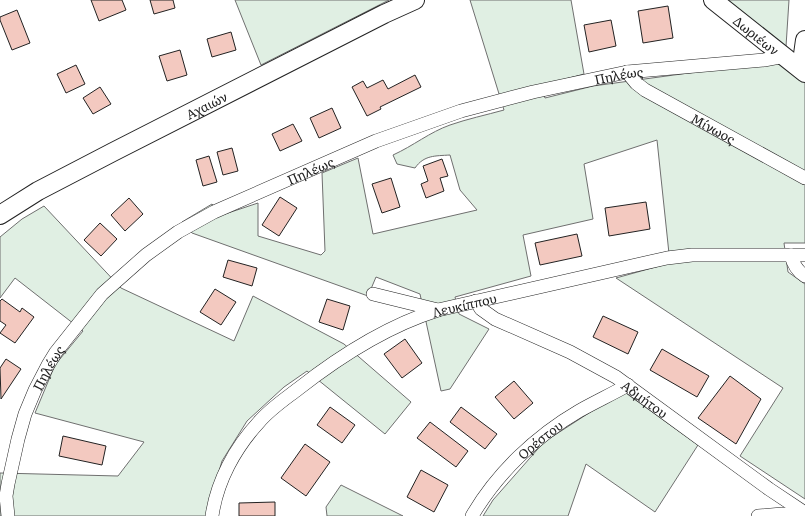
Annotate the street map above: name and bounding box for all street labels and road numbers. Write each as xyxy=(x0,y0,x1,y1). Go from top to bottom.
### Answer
street label: Δωριέων xyxy=(730,11,784,59)
street label: Πηλέως xyxy=(592,61,644,88)
street label: Αχαιών xyxy=(182,86,230,123)
street label: Μίνωος xyxy=(688,108,740,148)
street label: Πηλέως xyxy=(284,151,337,189)
street label: Λευκίππου xyxy=(429,288,498,321)
street label: Πηλέως xyxy=(27,340,68,394)
street label: Αδμήτου xyxy=(618,375,672,422)
street label: Ορέστου xyxy=(513,415,566,463)

